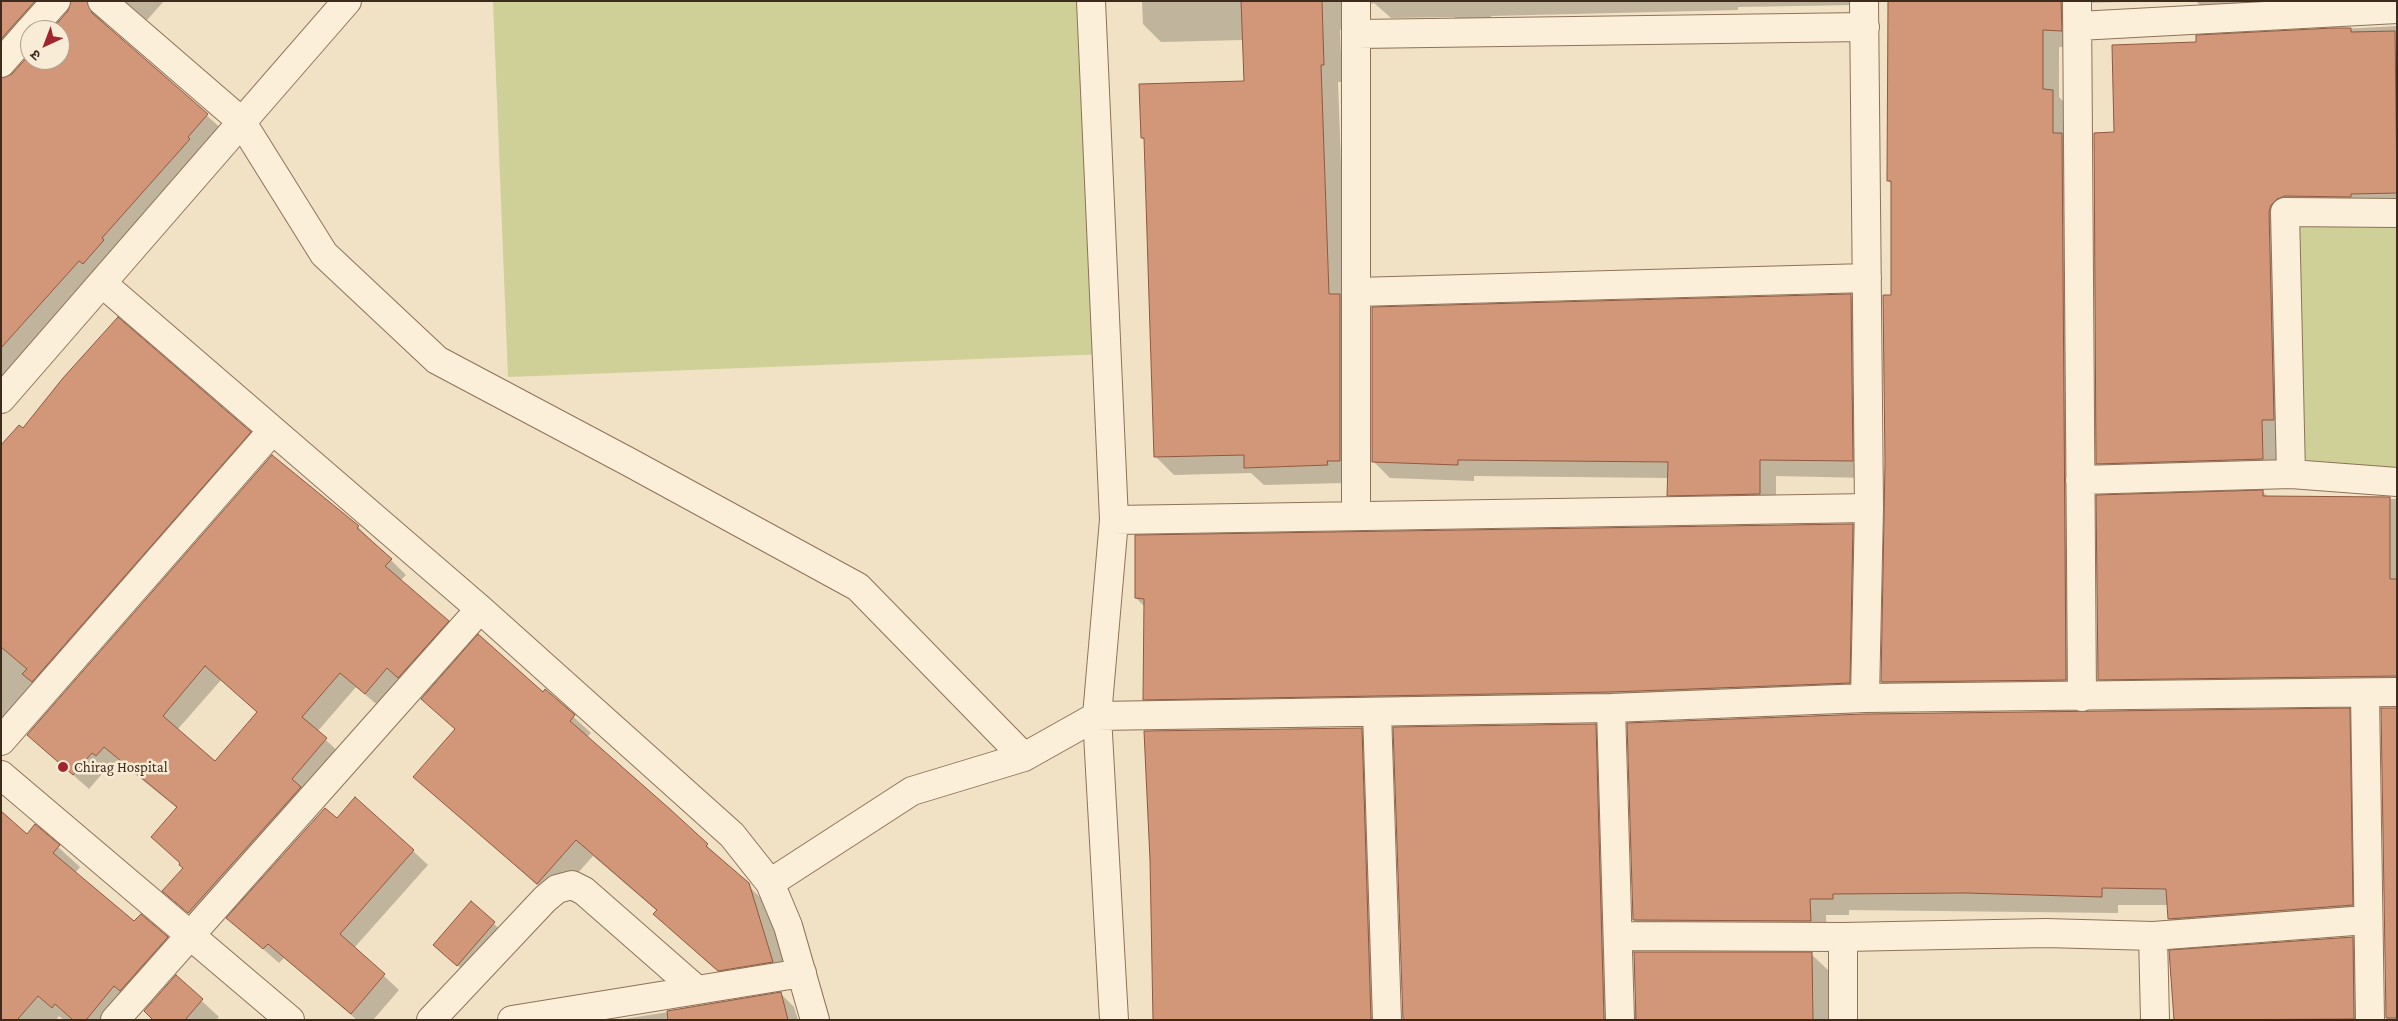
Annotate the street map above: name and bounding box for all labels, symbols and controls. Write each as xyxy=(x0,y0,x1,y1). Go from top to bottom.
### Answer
north arrow xyxy=(20,20,70,70)
text: उ xyxy=(27,47,44,64)
place label: Chirag Hospital xyxy=(74,758,168,776)
marker: Chirag Hospital xyxy=(56,760,70,774)

